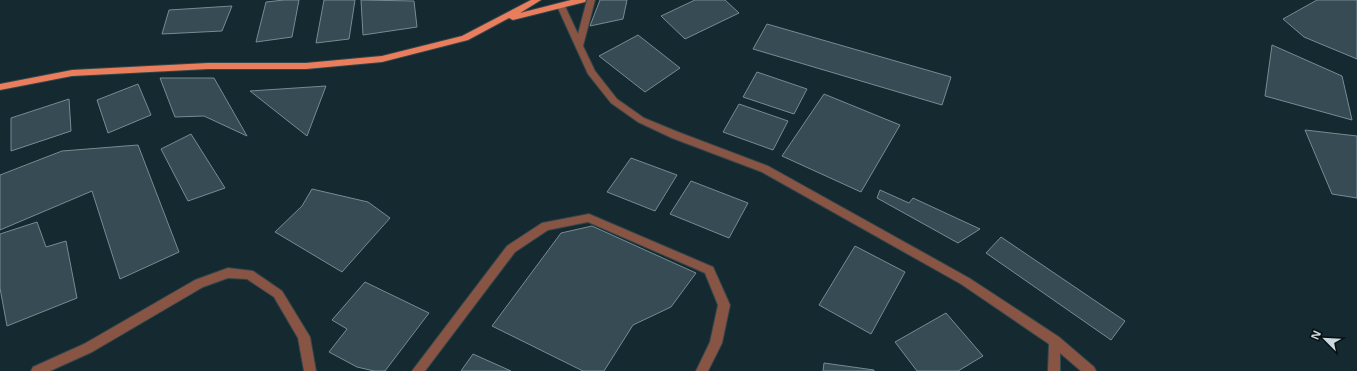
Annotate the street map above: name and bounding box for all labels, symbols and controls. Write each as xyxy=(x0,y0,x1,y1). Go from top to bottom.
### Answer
north arrow xyxy=(1305,319,1345,359)
text: N xyxy=(1307,328,1324,342)

